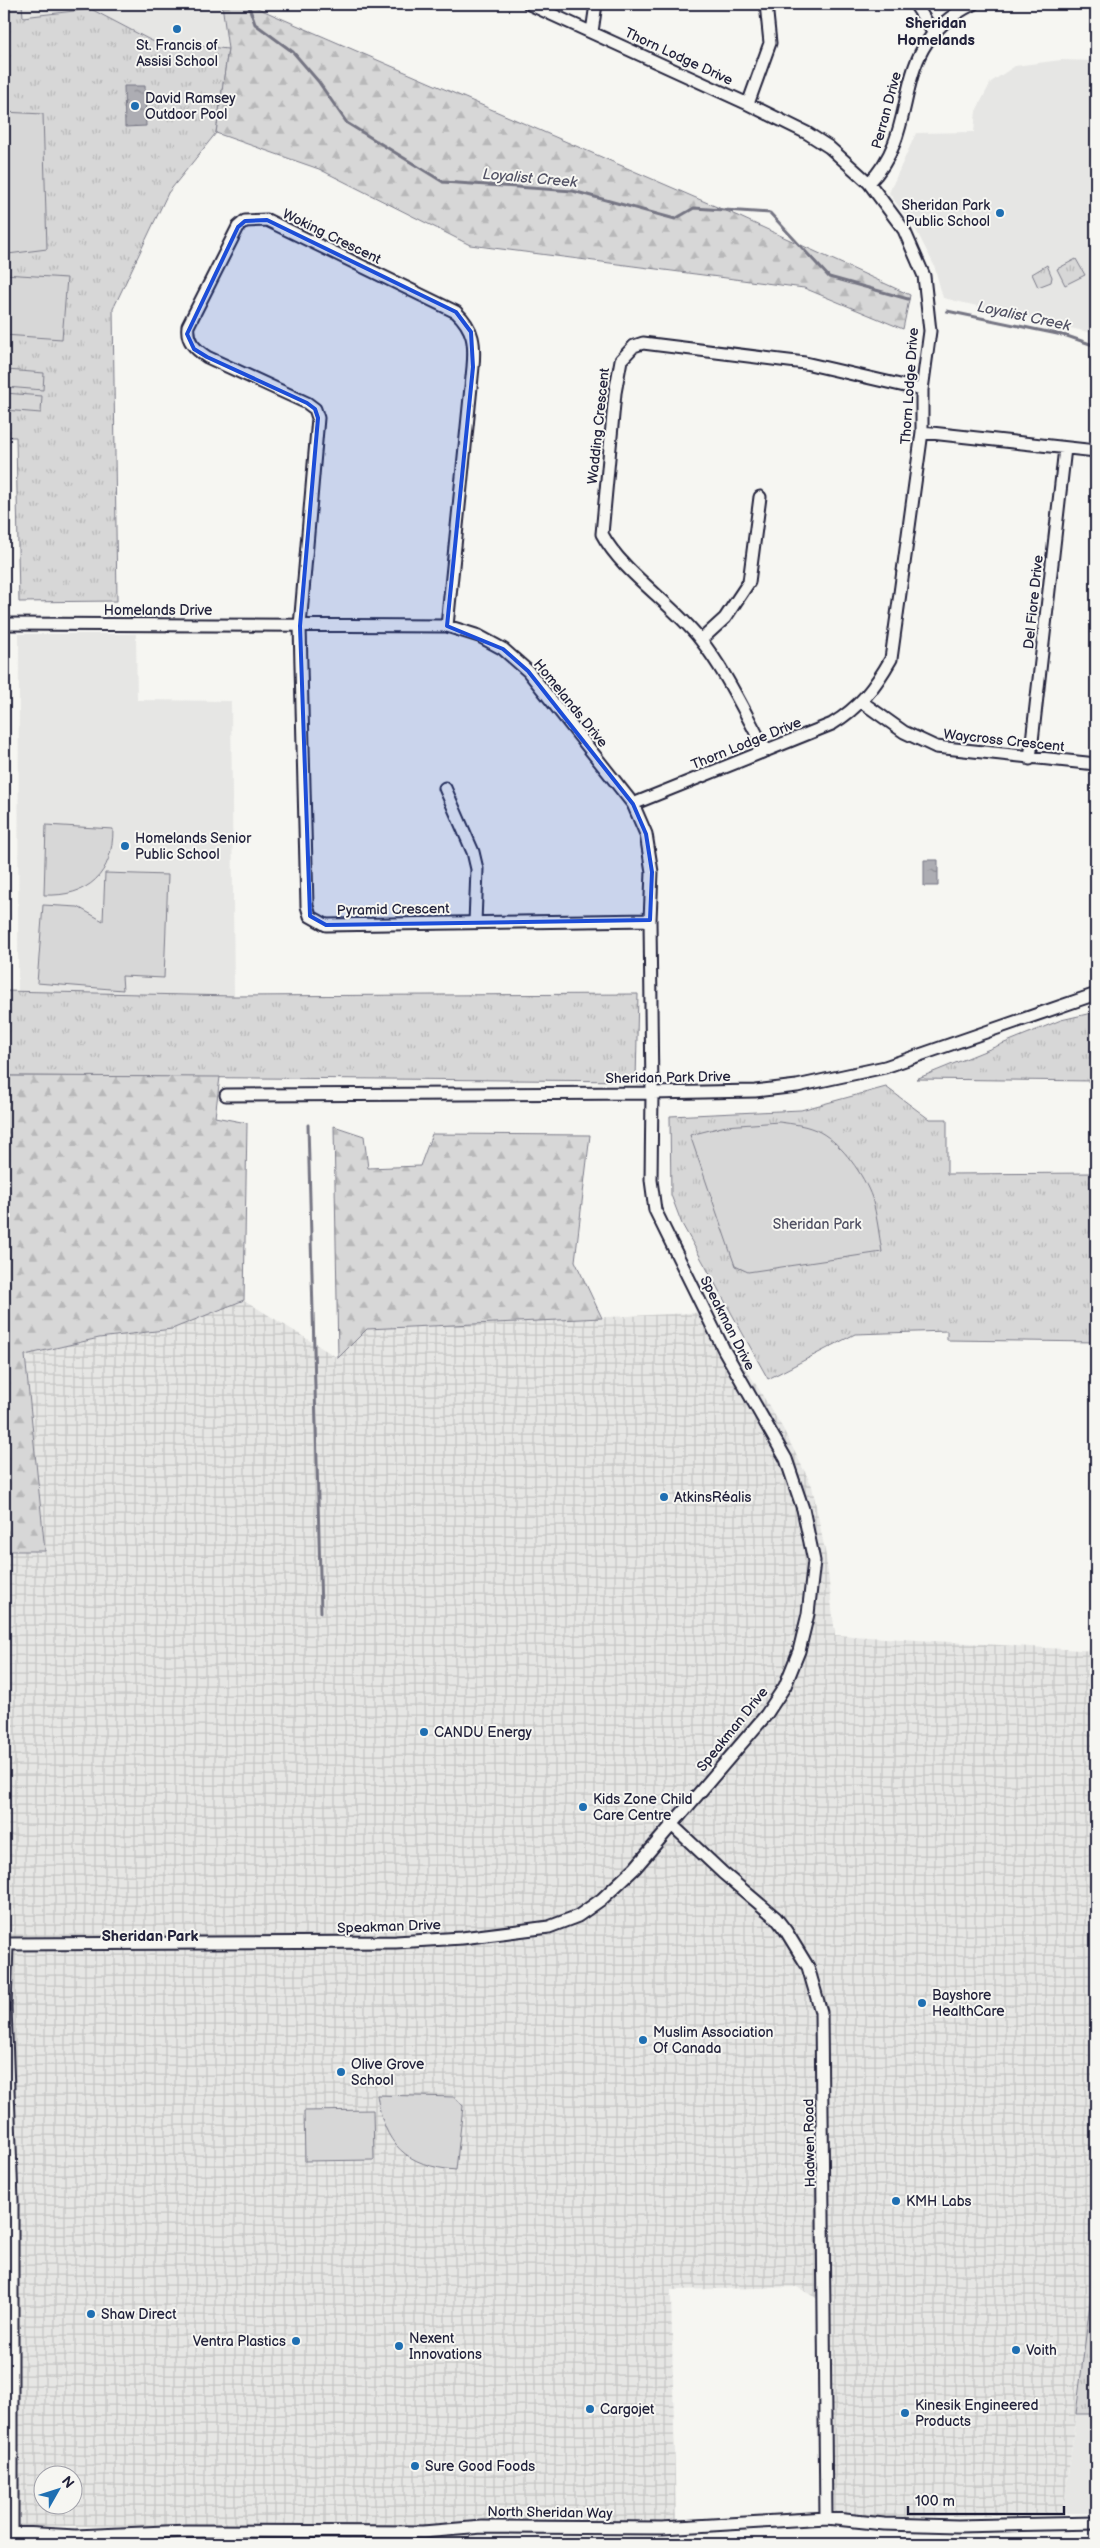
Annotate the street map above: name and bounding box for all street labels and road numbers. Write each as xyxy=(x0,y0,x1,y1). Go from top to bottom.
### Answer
street label: Thorn Lodge Drive xyxy=(622,24,735,89)
street label: Perran Drive xyxy=(868,70,905,150)
street label: Woking Crescent xyxy=(280,205,385,268)
street label: Thorn Lodge Drive xyxy=(897,327,922,445)
street label: Wadding Crescent xyxy=(584,366,613,485)
street label: Del Fiore Drive xyxy=(1020,554,1047,650)
street label: Homelands Drive xyxy=(104,602,212,619)
street label: Homelands Drive xyxy=(530,656,611,751)
street label: Thorn Lodge Drive xyxy=(689,714,804,773)
street label: Waycross Crescent xyxy=(943,726,1066,755)
street label: Pyramid Crescent xyxy=(336,900,450,919)
street label: Sheridan Park Drive xyxy=(605,1068,731,1087)
street label: Speakman Drive xyxy=(696,1273,759,1373)
street label: Speakman Drive xyxy=(693,1684,772,1775)
street label: Speakman Drive xyxy=(337,1916,441,1937)
street label: Hadwen Road xyxy=(800,2098,819,2188)
street label: North Sheridan Way xyxy=(487,2503,613,2522)

